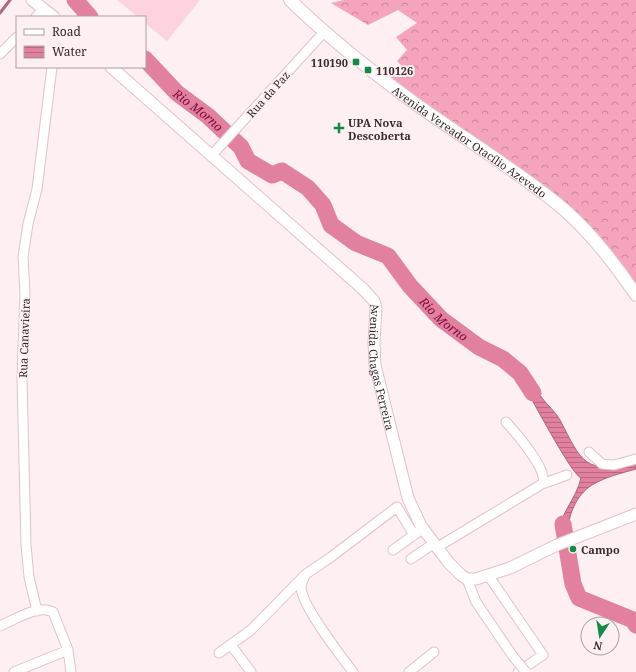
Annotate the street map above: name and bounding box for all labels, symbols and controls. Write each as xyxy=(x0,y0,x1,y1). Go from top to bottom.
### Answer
legend xyxy=(16,16,146,68)
text: Road xyxy=(52,23,82,40)
text: Water xyxy=(52,43,87,60)
place label: 110190 xyxy=(311,55,348,70)
marker: 110190 xyxy=(351,57,361,67)
place label: 110126 xyxy=(376,63,413,78)
marker: 110126 xyxy=(363,65,373,75)
street label: Rua da Paz xyxy=(243,68,293,120)
street label: Avenida Vereador Otacílio Azevedo xyxy=(390,82,550,201)
water label: Rio Morno xyxy=(169,84,227,135)
place label: UPA Nova Descoberta xyxy=(348,115,411,143)
marker: UPA Nova Descoberta xyxy=(333,122,345,134)
water label: Rio Morno xyxy=(415,292,472,345)
street label: Rua Canavieira xyxy=(15,298,33,378)
street label: Avenida Chagas Ferreira xyxy=(366,301,398,432)
place label: Campo xyxy=(581,542,620,557)
marker: Campo xyxy=(568,544,578,554)
north arrow xyxy=(580,616,620,656)
text: N xyxy=(592,638,604,655)

